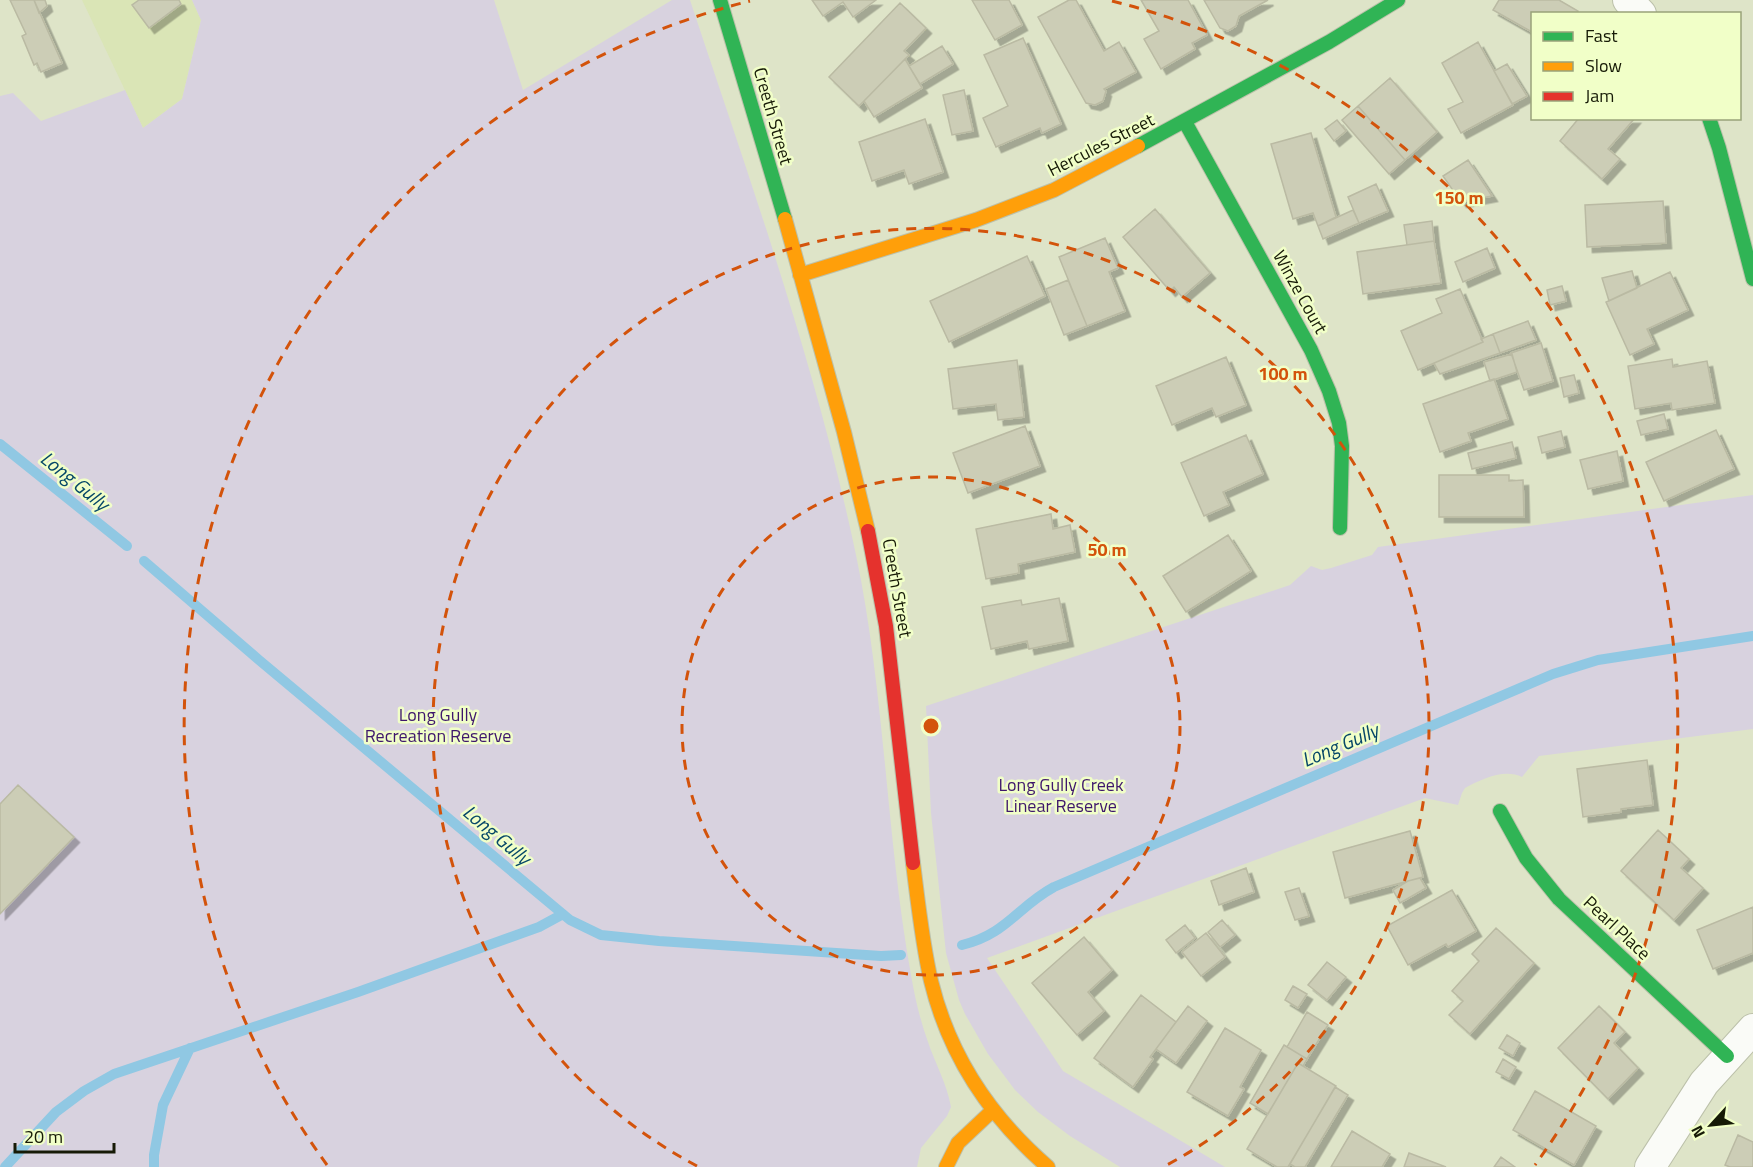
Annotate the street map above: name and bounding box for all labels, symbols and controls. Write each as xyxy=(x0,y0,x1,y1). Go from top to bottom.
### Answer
legend xyxy=(1531,12,1741,120)
text: Fast xyxy=(1585,22,1618,49)
text: Slow xyxy=(1585,52,1622,79)
street label: Creeth Street xyxy=(747,64,800,168)
text: Jam xyxy=(1585,82,1614,109)
street label: Hercules Street xyxy=(1043,106,1159,183)
text: 150 m xyxy=(1434,184,1484,211)
street label: Winze Court xyxy=(1266,245,1335,339)
text: 100 m xyxy=(1258,360,1308,387)
water label: Long Gully xyxy=(34,443,118,519)
street label: Creeth Street xyxy=(875,536,920,640)
text: 50 m xyxy=(1087,536,1127,563)
park label: Long Gully Recreation Reserve xyxy=(365,701,511,749)
water label: Long Gully xyxy=(1296,714,1385,775)
centre of rings xyxy=(921,716,941,736)
park label: Long Gully Creek Linear Reserve xyxy=(998,771,1124,819)
water label: Long Gully xyxy=(456,797,540,874)
street label: Pearl Place xyxy=(1578,889,1657,966)
north arrow xyxy=(1681,1095,1741,1155)
scale bar xyxy=(15,1116,114,1154)
text: N xyxy=(1684,1121,1711,1142)
text: 20 m xyxy=(24,1123,63,1150)

